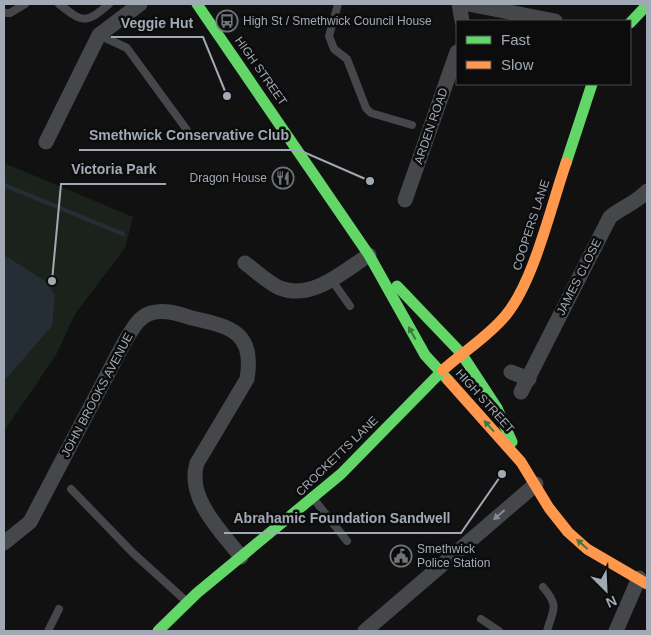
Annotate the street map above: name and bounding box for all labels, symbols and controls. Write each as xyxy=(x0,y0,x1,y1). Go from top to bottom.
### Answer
callout: Veggie Hut xyxy=(111,8,203,37)
bus stop icon: High St / Smethwick Council House xyxy=(215,9,239,33)
place label: High St / Smethwick Council House xyxy=(243,14,432,28)
text: Veggie Hut xyxy=(121,15,194,31)
legend xyxy=(456,20,631,85)
text: Fast xyxy=(501,31,531,48)
street label: HIGH STREET xyxy=(232,34,290,109)
text: Slow xyxy=(501,56,534,73)
street label: ARDEN ROAD xyxy=(411,86,451,166)
callout: Smethwick Conservative Club xyxy=(79,121,299,150)
text: Smethwick Conservative Club xyxy=(89,127,289,143)
callout: Victoria Park xyxy=(61,155,166,184)
text: Victoria Park xyxy=(71,161,157,177)
restaurant icon: Dragon House xyxy=(271,166,295,190)
place label: Dragon House xyxy=(190,171,267,185)
street label: COOPERS LANE xyxy=(510,178,552,272)
street label: JAMES CLOSE xyxy=(554,236,604,318)
one-way arrow xyxy=(408,326,417,340)
street label: JOHN BROOKS AVENUE xyxy=(58,331,136,459)
street label: HIGH STREET xyxy=(453,366,518,436)
street label: CROCKETTS LANE xyxy=(293,413,381,499)
one-way arrow xyxy=(483,420,495,432)
callout: Abrahamic Foundation Sandwell xyxy=(224,504,461,533)
text: Abrahamic Foundation Sandwell xyxy=(233,510,451,526)
one-way arrow xyxy=(493,510,506,521)
one-way arrow xyxy=(576,538,588,550)
place label: Smethwick Police Station xyxy=(417,542,490,570)
public building icon: Smethwick Police Station xyxy=(389,544,413,568)
north arrow xyxy=(581,565,631,615)
text: N xyxy=(603,593,619,611)

